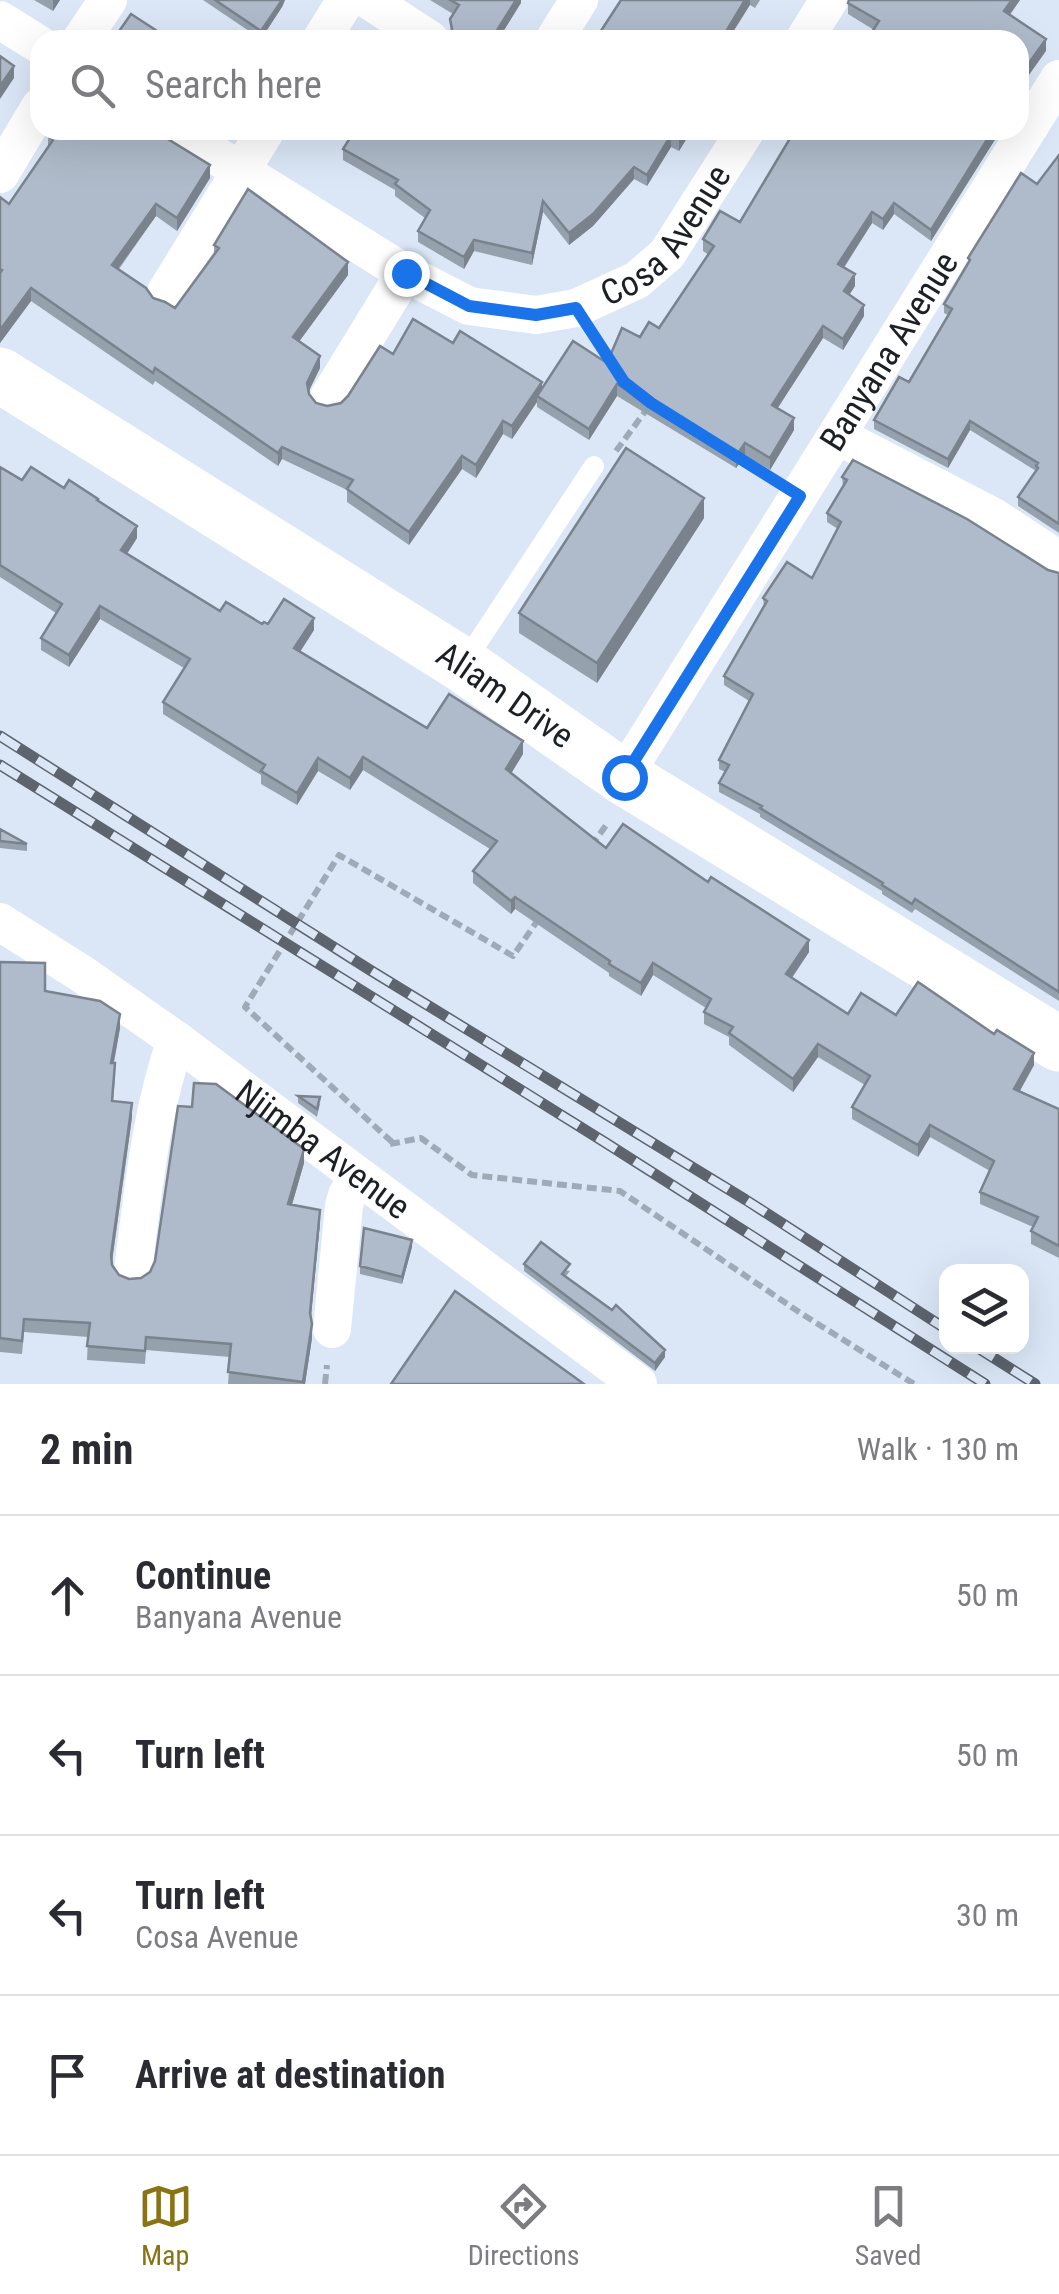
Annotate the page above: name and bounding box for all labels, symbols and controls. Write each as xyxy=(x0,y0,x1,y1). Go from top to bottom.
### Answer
search box xyxy=(30,30,1029,140)
icon: search xyxy=(65,58,120,113)
text: Search here xyxy=(145,63,322,107)
street label: Cosa Avenue xyxy=(594,157,739,314)
street label: Banyana Avenue xyxy=(812,244,966,458)
route end xyxy=(384,251,430,297)
street label: Aliam Drive xyxy=(429,633,582,757)
route start xyxy=(602,755,648,801)
street label: Njimba Avenue xyxy=(228,1071,418,1228)
map controls xyxy=(939,1264,1029,1354)
button: layers xyxy=(939,1264,1029,1354)
text: 2 min xyxy=(40,1425,133,1474)
text: Walk · 130 m xyxy=(857,1430,1019,1468)
text: Continue xyxy=(135,1554,271,1598)
icon: ahead xyxy=(40,1568,95,1623)
text: 50 m xyxy=(956,1576,1019,1614)
text: Banyana Avenue xyxy=(135,1598,342,1636)
icon: left xyxy=(40,1728,95,1783)
text: Turn left xyxy=(135,1733,265,1777)
text: 50 m xyxy=(956,1736,1019,1774)
text: Turn left xyxy=(135,1874,265,1918)
icon: left xyxy=(40,1888,95,1943)
text: 30 m xyxy=(956,1896,1019,1934)
text: Cosa Avenue xyxy=(135,1918,299,1956)
icon: arrive xyxy=(40,2048,95,2103)
text: Arrive at destination xyxy=(135,2053,445,2097)
tab: Map xyxy=(138,2179,193,2272)
tab: Directions xyxy=(468,2179,580,2272)
tab: Saved xyxy=(855,2179,921,2272)

